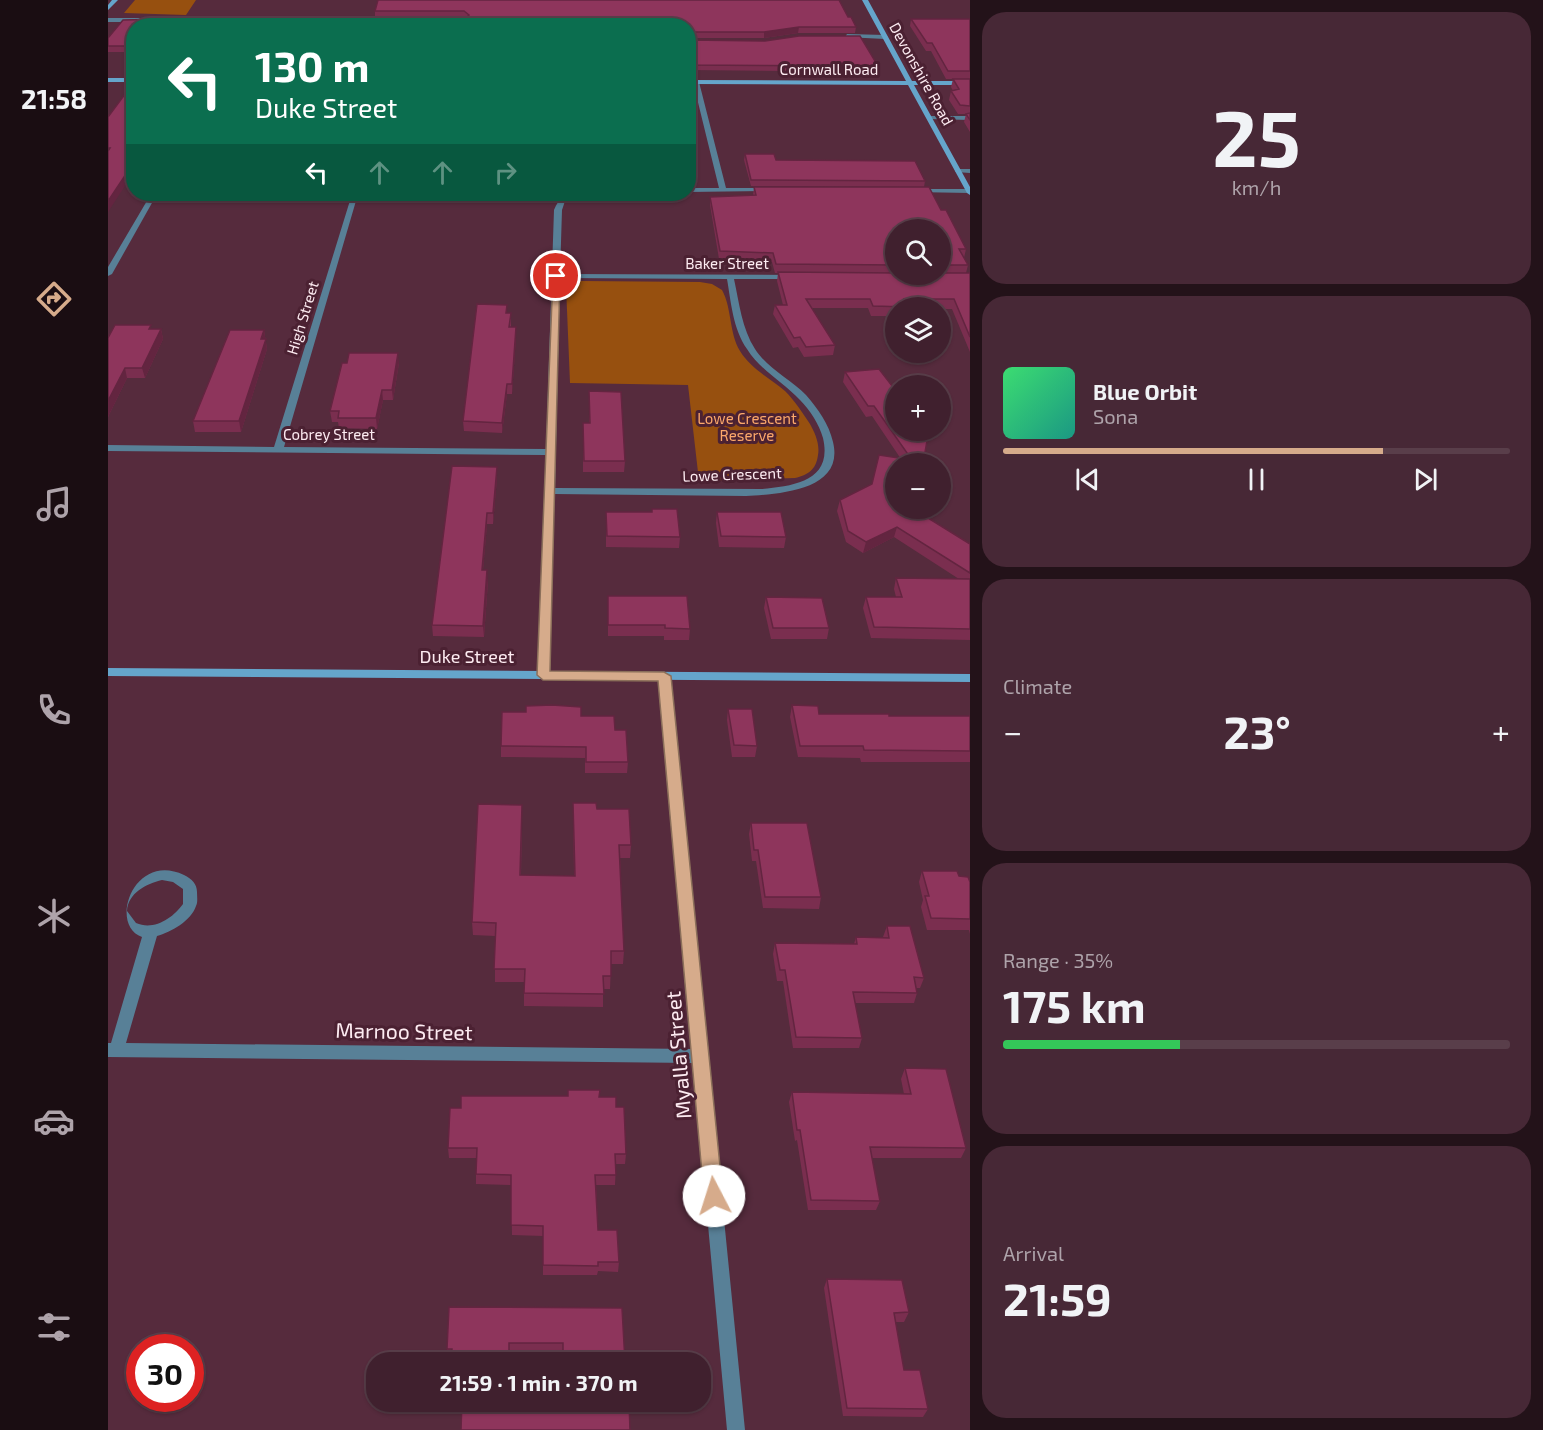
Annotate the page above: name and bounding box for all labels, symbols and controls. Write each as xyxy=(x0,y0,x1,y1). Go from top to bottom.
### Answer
street label: Devonshire Road xyxy=(886,19,958,128)
text: 130 m xyxy=(255,40,370,90)
icon: left xyxy=(156,42,234,120)
street label: Cornwall Road xyxy=(780,60,878,78)
text: 21:58 xyxy=(21,82,87,114)
text: 25 xyxy=(1212,89,1301,183)
text: Duke Street xyxy=(255,91,397,123)
icon: left xyxy=(300,156,333,189)
icon: ahead xyxy=(363,156,396,189)
icon: ahead xyxy=(426,156,459,189)
icon: right xyxy=(489,156,522,189)
text: km/h xyxy=(1232,175,1281,199)
map controls xyxy=(885,219,951,519)
button: search xyxy=(885,219,951,285)
pin xyxy=(530,250,581,301)
street label: Baker Street xyxy=(685,254,769,272)
icon: arrive xyxy=(539,259,572,292)
icon: directions xyxy=(33,278,75,320)
street label: High Street xyxy=(282,279,322,357)
button: layers xyxy=(885,297,951,363)
button: + xyxy=(885,375,951,441)
text: Blue Orbit xyxy=(1093,378,1197,404)
text: Sona xyxy=(1093,404,1138,428)
park label: Lowe Crescent Reserve xyxy=(697,409,797,444)
street label: Cobrey Street xyxy=(283,425,375,443)
button: − xyxy=(885,453,951,519)
street label: Lowe Crescent xyxy=(682,463,782,485)
icon: previous xyxy=(1071,463,1104,496)
icon: pause xyxy=(1240,463,1273,496)
icon: next xyxy=(1409,463,1442,496)
icon: music xyxy=(33,483,75,525)
street label: Duke Street xyxy=(420,645,515,667)
text: Climate xyxy=(1003,674,1072,698)
icon: phone xyxy=(33,689,75,731)
text: 23° xyxy=(1223,704,1291,758)
text: − xyxy=(1003,711,1022,751)
text: + xyxy=(1492,711,1510,751)
icon: climate xyxy=(33,895,75,937)
text: Range · 35% xyxy=(1003,948,1113,972)
text: 175 km xyxy=(1003,978,1146,1032)
street label: Myalla Street xyxy=(659,990,696,1120)
street label: Marnoo Street xyxy=(335,1017,473,1044)
icon: car xyxy=(33,1100,75,1142)
position arrow xyxy=(682,1164,746,1228)
text: Arrival xyxy=(1003,1241,1064,1265)
text: 21:59 xyxy=(1003,1271,1112,1325)
icon: filters xyxy=(33,1306,75,1348)
speed limit sign: 30 xyxy=(126,1334,204,1412)
text: 21:59 · 1 min · 370 m xyxy=(439,1369,638,1395)

